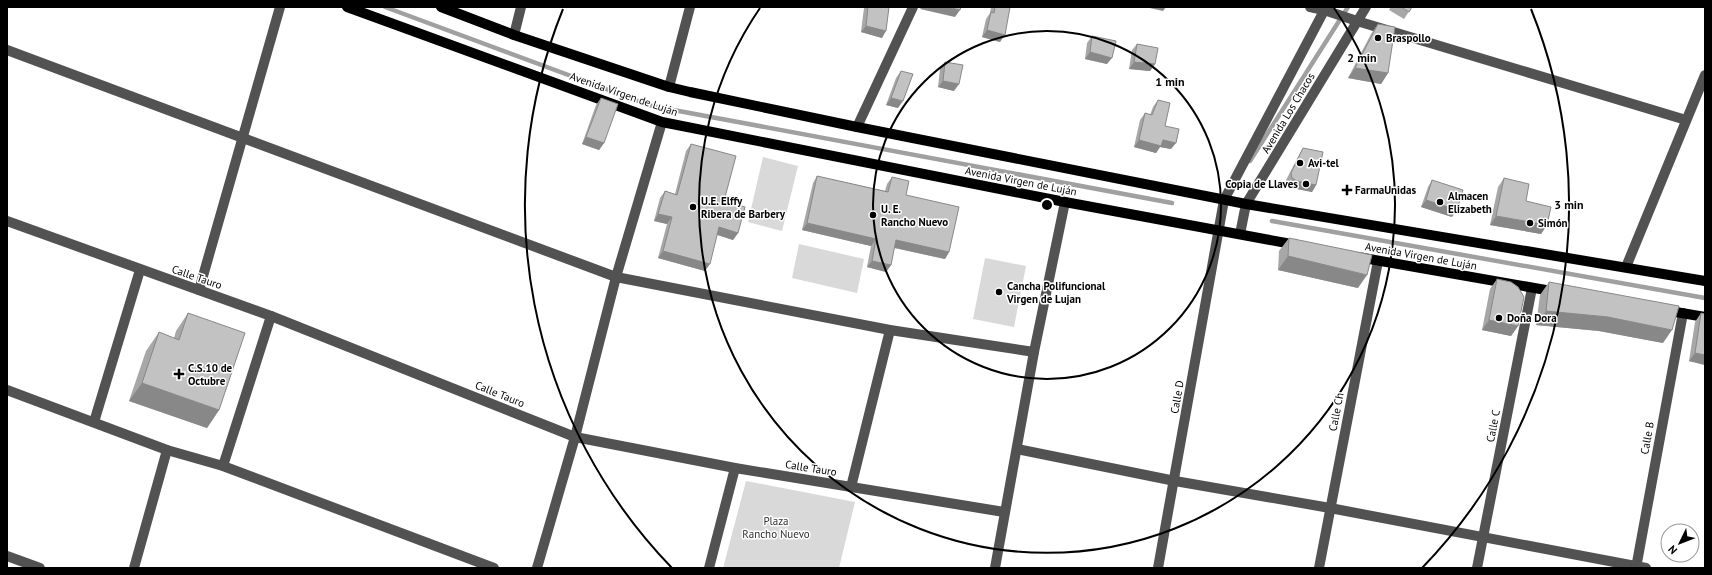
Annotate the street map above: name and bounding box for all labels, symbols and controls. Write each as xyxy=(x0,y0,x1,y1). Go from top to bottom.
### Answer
place label: Braspollo xyxy=(1386,31,1431,45)
marker: Braspollo xyxy=(1373,33,1383,43)
text: 2 min xyxy=(1347,50,1377,65)
street label: Avenida Virgen de Luján xyxy=(568,69,680,119)
street label: Avenida Los Chacos xyxy=(1258,70,1318,156)
text: 1 min xyxy=(1155,74,1185,89)
place label: Avi-tel xyxy=(1308,156,1340,170)
marker: Avi-tel xyxy=(1295,158,1305,168)
street label: Avenida Virgen de Luján xyxy=(964,163,1078,199)
place label: Copia de Llaves xyxy=(1225,177,1298,191)
marker: Copia de Llaves xyxy=(1301,179,1311,189)
place label: FarmaUnidas xyxy=(1355,183,1416,197)
marker: FarmaUnidas xyxy=(1342,185,1352,195)
place label: Almacen Elizabeth xyxy=(1448,189,1492,216)
place label: U.E. Elffy Ribera de Barbery xyxy=(701,194,786,221)
marker: Almacen Elizabeth xyxy=(1435,197,1445,207)
text: 3 min xyxy=(1554,197,1584,212)
centre of rings xyxy=(1040,198,1054,212)
marker: U.E. Elffy Ribera de Barbery xyxy=(688,202,698,212)
place label: U. E. Rancho Nuevo xyxy=(881,202,948,229)
marker: U. E. Rancho Nuevo xyxy=(868,210,878,220)
place label: Simón xyxy=(1538,216,1568,230)
marker: Simón xyxy=(1525,218,1535,228)
street label: Avenida Virgen de Luján xyxy=(1364,239,1478,273)
street label: Calle Tauro xyxy=(170,262,224,292)
place label: Cancha Polifuncional Virgen de Lujan xyxy=(1006,279,1106,306)
marker: Cancha Polifuncional Virgen de Lujan xyxy=(994,287,1004,297)
place label: Doña Dora xyxy=(1507,311,1557,325)
marker: Doña Dora xyxy=(1494,313,1504,323)
place label: C.S.10 de Octubre xyxy=(188,361,233,388)
marker: C.S.10 de Octubre xyxy=(173,368,185,380)
street label: Calle Tauro xyxy=(473,378,527,410)
street label: Calle D xyxy=(1167,379,1187,415)
street label: Calle Ch xyxy=(1325,392,1347,432)
street label: Calle C xyxy=(1483,409,1503,443)
street label: Calle B xyxy=(1637,421,1657,455)
street label: Calle Tauro xyxy=(784,457,838,479)
park label: Plaza Rancho Nuevo xyxy=(742,514,810,541)
north arrow xyxy=(1660,523,1700,563)
text: N xyxy=(1665,542,1680,557)

